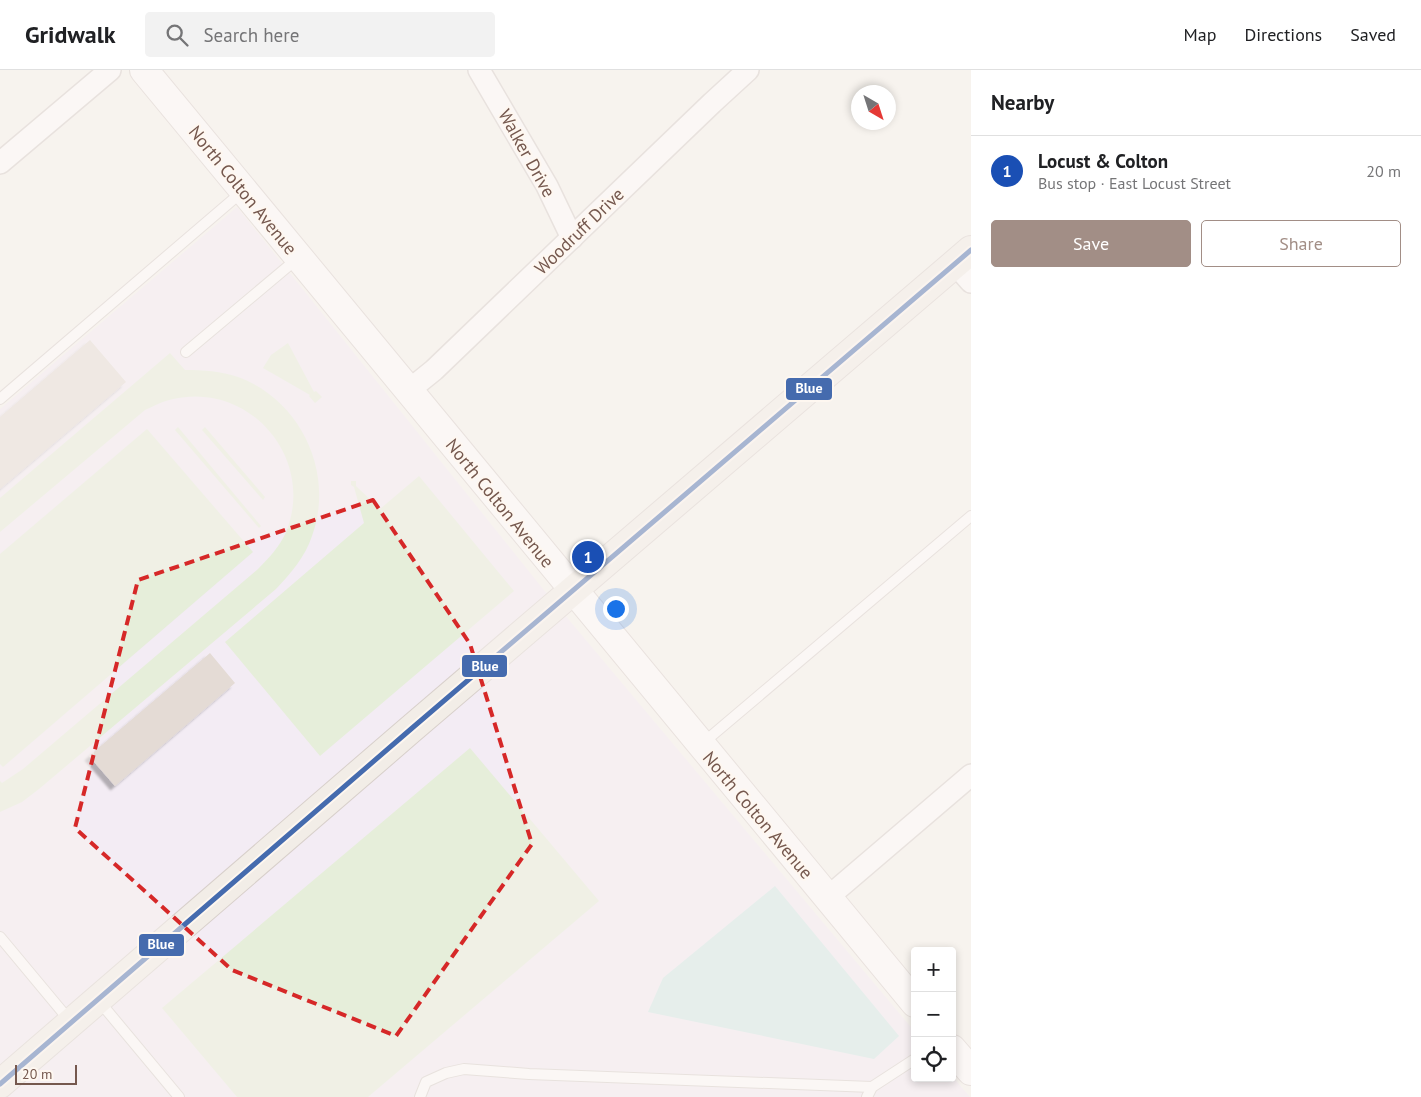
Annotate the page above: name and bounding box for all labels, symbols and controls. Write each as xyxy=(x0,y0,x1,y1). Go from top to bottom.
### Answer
search box xyxy=(145,12,495,57)
text: Gridwalk xyxy=(25,19,115,50)
icon: search xyxy=(163,21,191,49)
text: Search here xyxy=(203,23,299,47)
text: Map xyxy=(1184,23,1216,46)
text: Directions xyxy=(1244,23,1322,46)
text: Saved xyxy=(1350,23,1396,46)
north arrow xyxy=(851,85,896,130)
text: Nearby xyxy=(991,89,1054,116)
street label: Walker Drive xyxy=(493,105,561,201)
street label: North Colton Avenue xyxy=(184,121,302,259)
text: Locust & Colton xyxy=(1038,149,1168,173)
text: 1 xyxy=(1002,161,1012,181)
text: 20 m xyxy=(1366,161,1401,181)
text: Bus stop · East Locust Street xyxy=(1038,173,1231,193)
street label: Woodruff Drive xyxy=(529,183,629,279)
button: Save xyxy=(991,220,1191,267)
button: Share xyxy=(1201,220,1401,267)
line badge: Blue xyxy=(785,377,833,401)
text: Blue xyxy=(795,379,823,397)
street label: North Colton Avenue xyxy=(441,434,559,572)
pin: 1 xyxy=(572,538,604,576)
your location xyxy=(603,596,629,622)
line badge: Blue xyxy=(461,654,508,678)
text: Blue xyxy=(471,657,499,675)
street label: North Colton Avenue xyxy=(698,746,818,884)
line badge: Blue xyxy=(138,933,185,957)
text: Blue xyxy=(147,935,175,953)
map controls xyxy=(911,947,956,1082)
button: + xyxy=(911,947,956,992)
button: − xyxy=(911,992,956,1037)
button: locate xyxy=(911,1037,956,1082)
scale bar xyxy=(15,1062,78,1085)
text: 20 m xyxy=(22,1065,52,1083)

